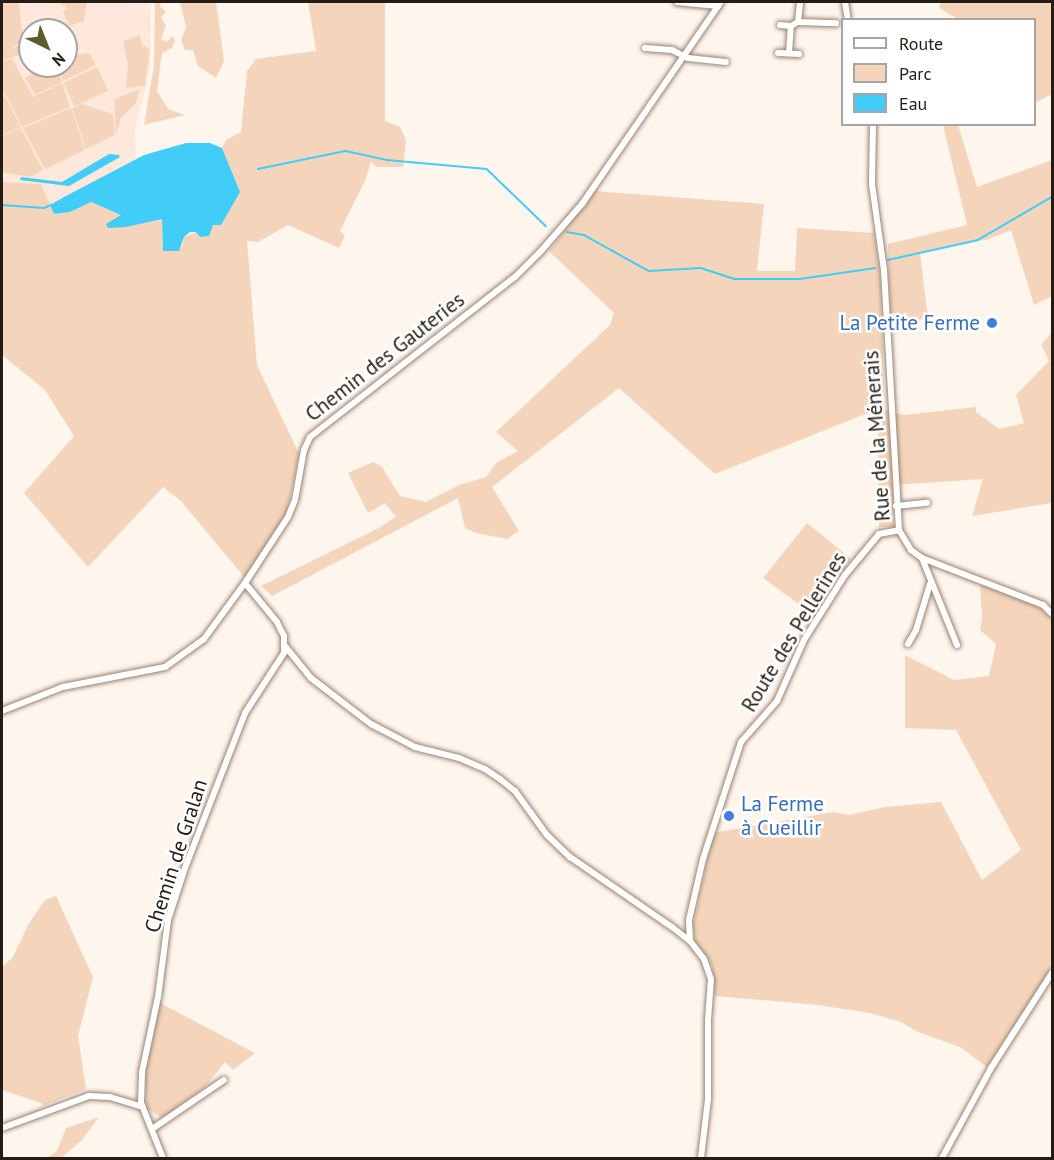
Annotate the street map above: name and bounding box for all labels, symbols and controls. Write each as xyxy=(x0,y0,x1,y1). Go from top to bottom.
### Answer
north arrow xyxy=(18,18,78,78)
legend xyxy=(841,18,1036,126)
text: Route xyxy=(899,32,943,55)
text: N xyxy=(48,49,70,71)
text: Parc xyxy=(899,62,932,85)
text: Eau xyxy=(899,92,927,115)
street label: Chemin des Gauteries xyxy=(301,287,469,427)
place label: La Petite Ferme xyxy=(840,310,980,336)
marker: La Petite Ferme xyxy=(985,316,999,330)
street label: Rue de la Ménerais xyxy=(858,350,896,522)
street label: Route des Pellerines xyxy=(736,548,852,716)
street label: Chemin de Gralan xyxy=(139,776,213,936)
place label: La Ferme à Cueillir xyxy=(741,791,824,841)
marker: La Ferme à Cueillir xyxy=(722,809,736,823)

